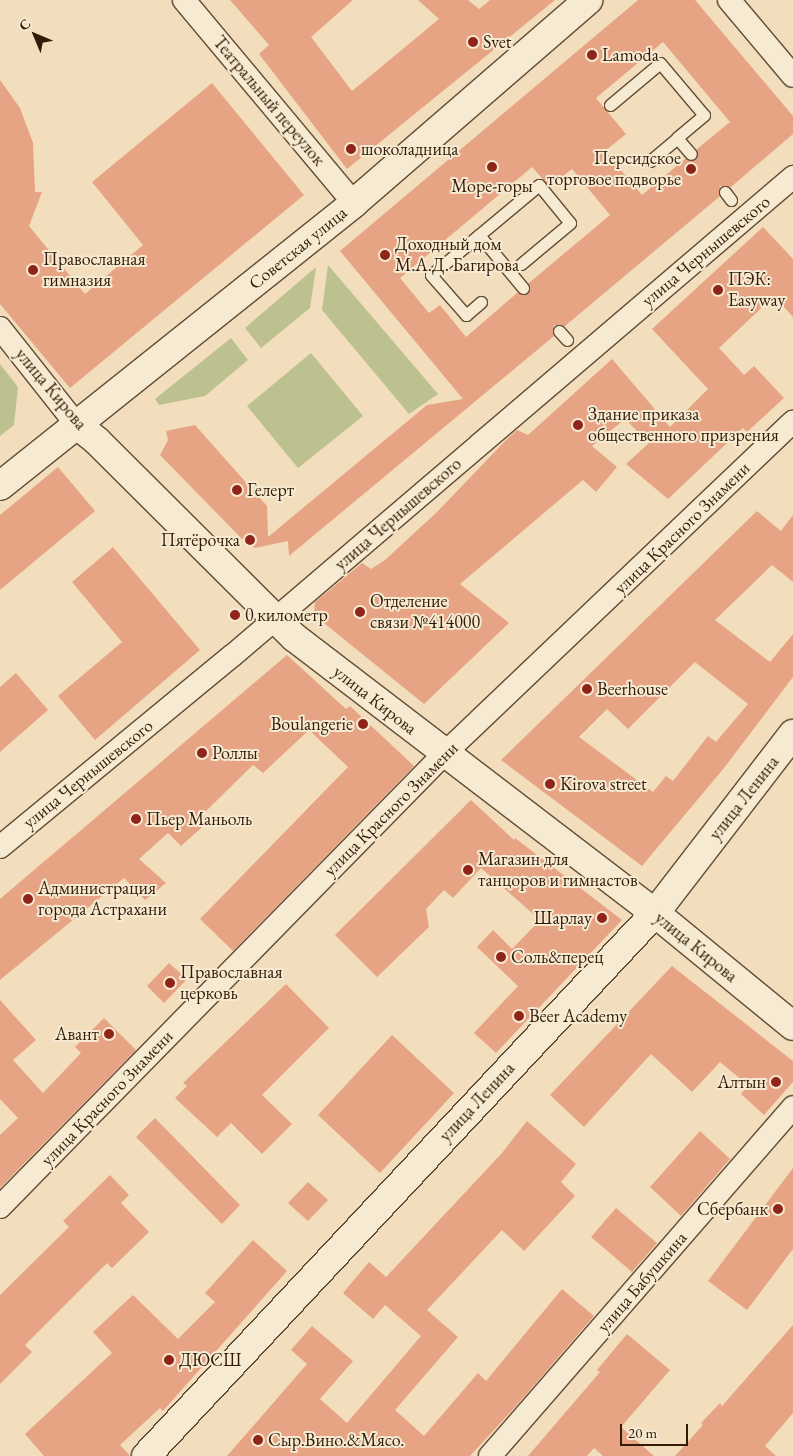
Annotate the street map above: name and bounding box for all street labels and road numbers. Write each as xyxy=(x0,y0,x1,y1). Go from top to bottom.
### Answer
street label: Театральный переулок xyxy=(208,32,330,170)
street label: улица Чернышевского xyxy=(637,191,775,311)
street label: Советская улица xyxy=(245,202,351,294)
street label: улица Кирова xyxy=(11,344,91,434)
street label: улица Чернышевского xyxy=(330,453,466,575)
street label: улица Красного Знамени xyxy=(609,457,755,599)
street label: улица Кирова xyxy=(329,661,421,739)
street label: улица Чернышевского xyxy=(19,715,157,833)
street label: улица Красного Знамени xyxy=(319,737,463,881)
street label: улица Ленина xyxy=(704,752,784,844)
street label: улица Кирова xyxy=(650,907,742,987)
street label: улица Красного Знамени xyxy=(36,1025,178,1171)
street label: улица Ленина xyxy=(435,1058,519,1146)
street label: улица Бабушкина xyxy=(592,1227,692,1337)

